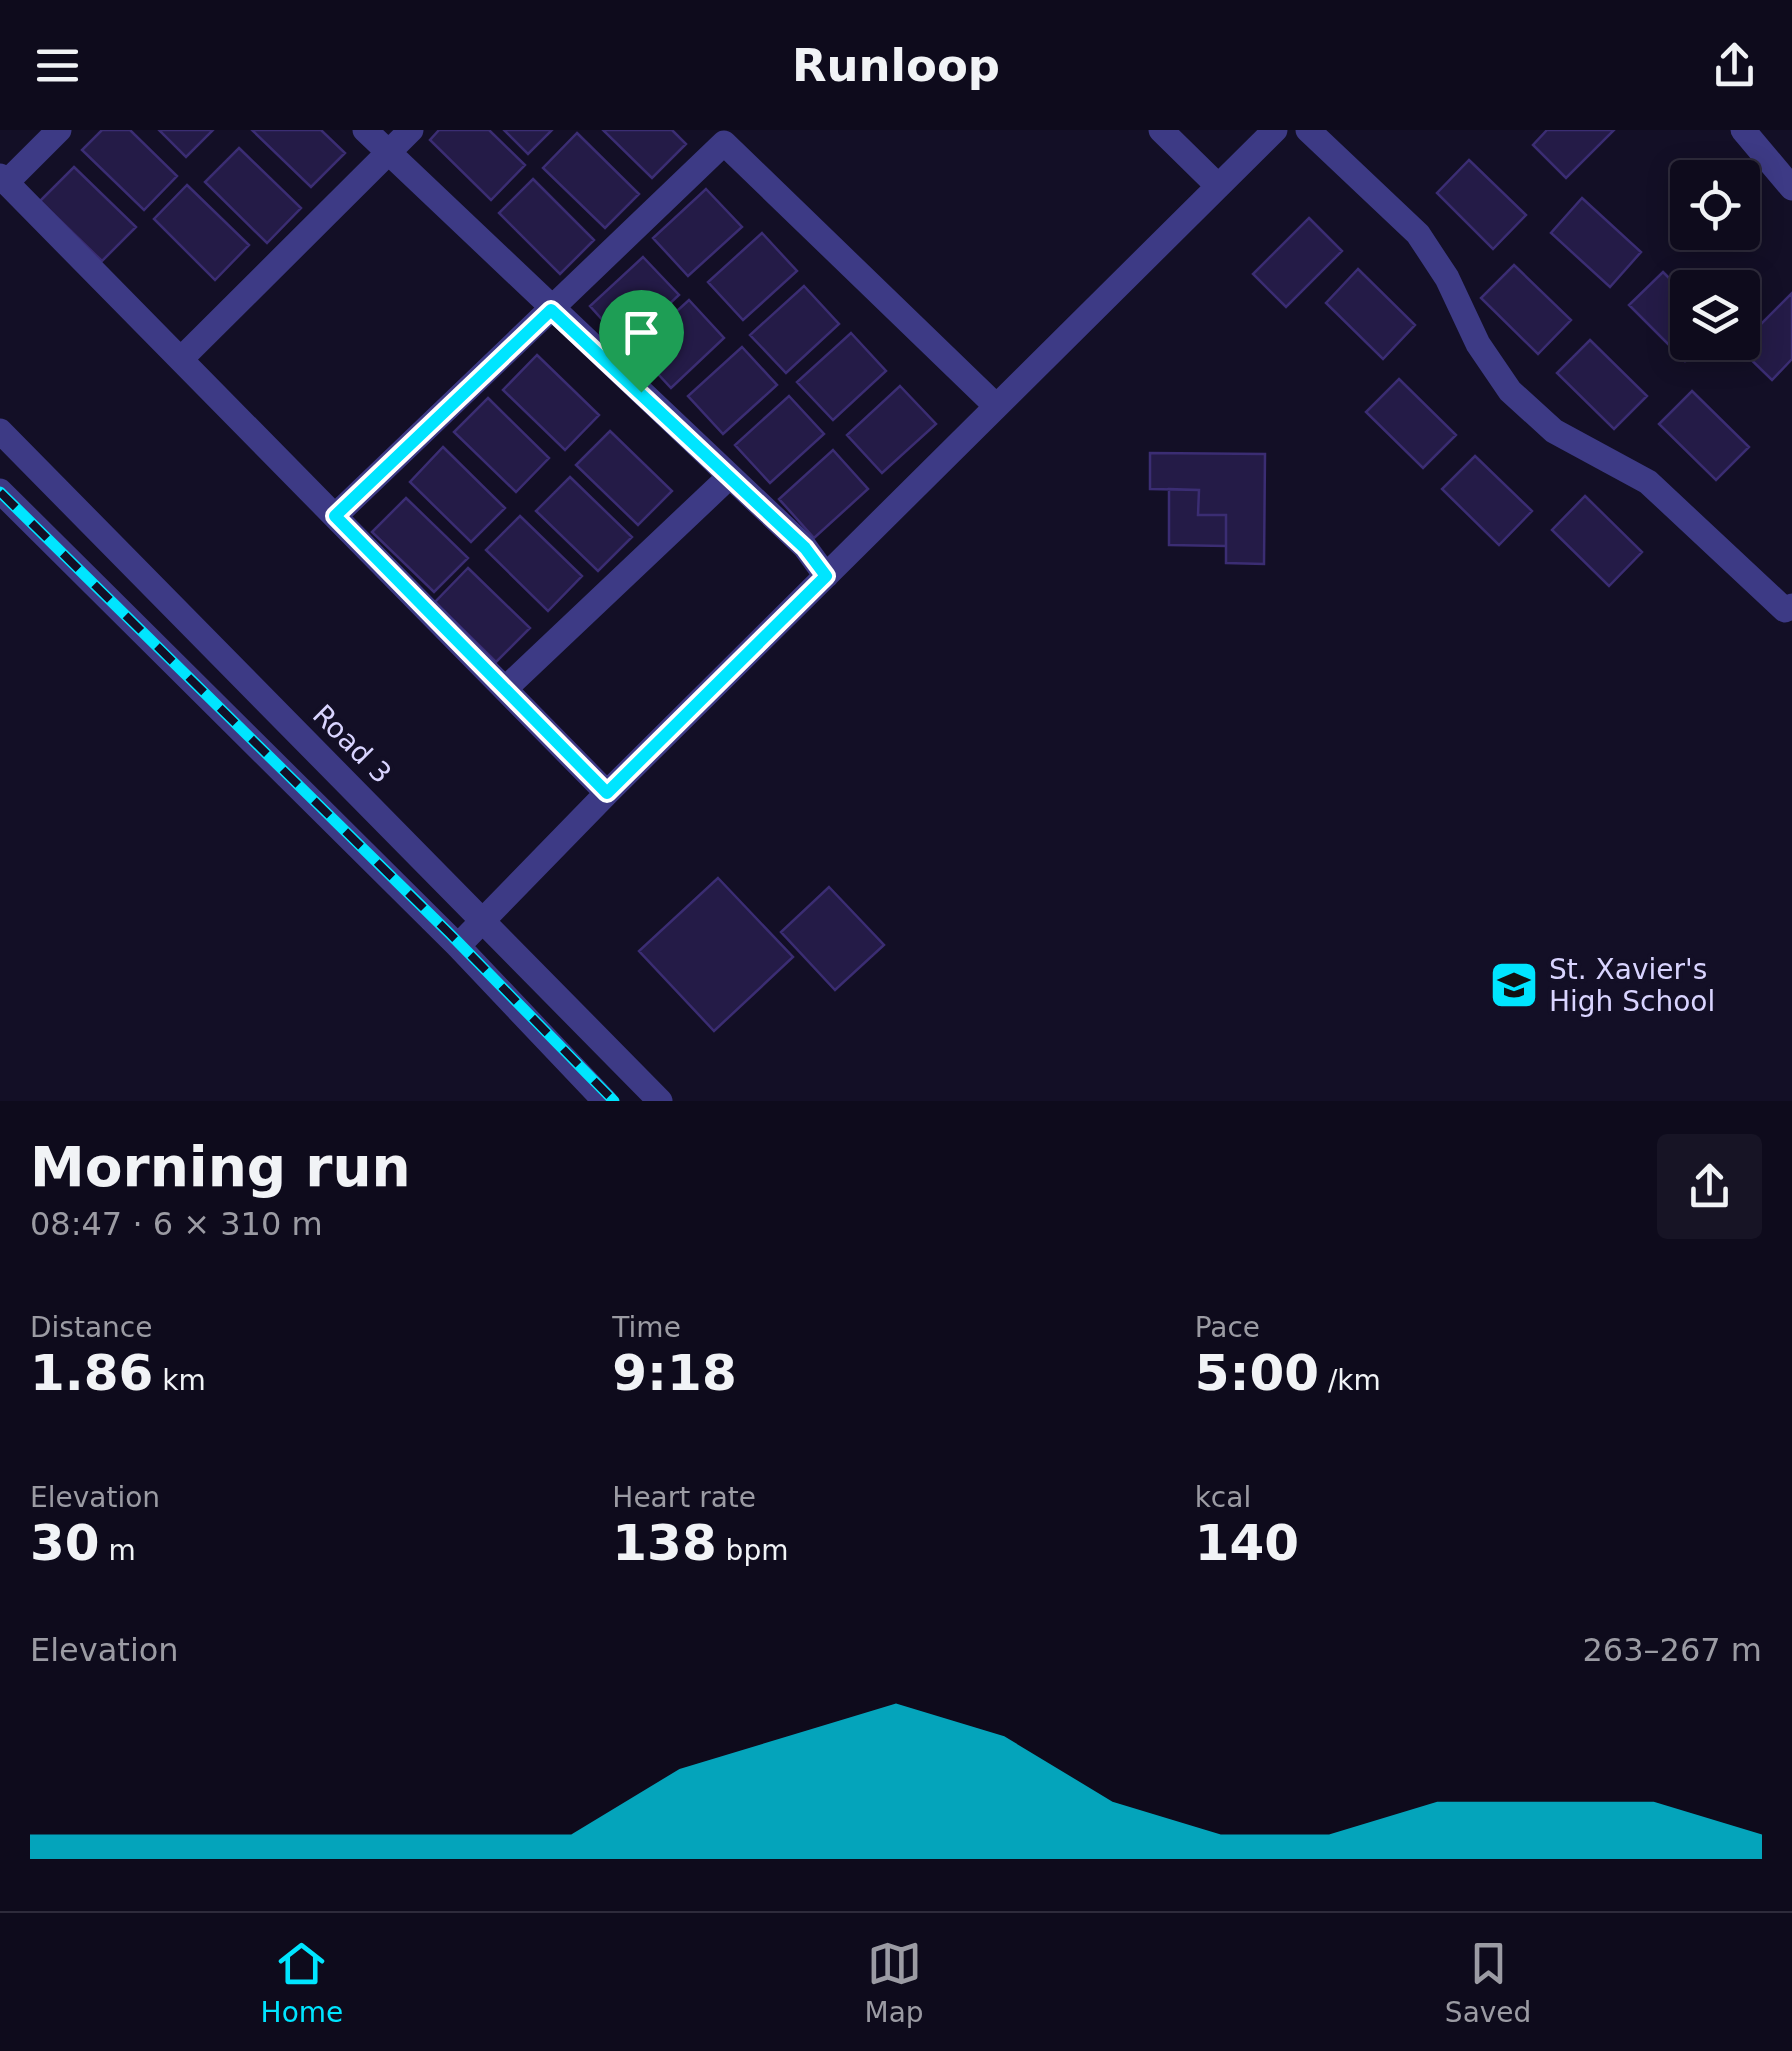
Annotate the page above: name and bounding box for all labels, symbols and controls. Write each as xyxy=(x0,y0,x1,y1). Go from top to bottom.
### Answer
icon: menu xyxy=(30,38,85,93)
icon: share xyxy=(1707,38,1762,93)
text: Runloop xyxy=(792,39,1000,92)
map controls xyxy=(1670,160,1760,360)
button: locate xyxy=(1670,160,1760,250)
button: layers xyxy=(1670,270,1760,360)
pin xyxy=(599,290,684,393)
icon: arrive xyxy=(614,305,669,360)
street label: Road 3 xyxy=(306,698,398,790)
place label: St. Xavier's High School xyxy=(1549,953,1715,1018)
school or university icon: St. Xavier's High School xyxy=(1488,959,1540,1011)
button: share xyxy=(1657,1134,1762,1239)
text: Morning run xyxy=(30,1135,411,1199)
text: 08:47 · 6 × 310 m xyxy=(30,1205,323,1243)
text: Distance xyxy=(30,1311,152,1344)
text: Time xyxy=(612,1311,681,1344)
text: Pace xyxy=(1195,1311,1260,1344)
text: 1.86 xyxy=(30,1344,153,1402)
text: 9:18 xyxy=(612,1344,737,1402)
text: 5:00 xyxy=(1195,1344,1319,1402)
text: km xyxy=(153,1364,206,1397)
text: /km xyxy=(1319,1364,1381,1397)
text: Elevation xyxy=(30,1481,160,1514)
text: Heart rate xyxy=(612,1481,756,1514)
text: kcal xyxy=(1195,1481,1251,1514)
text: 30 xyxy=(30,1514,100,1572)
text: 138 xyxy=(612,1514,717,1572)
text: 140 xyxy=(1195,1514,1299,1572)
text: m xyxy=(100,1534,136,1567)
text: bpm xyxy=(717,1534,788,1567)
text: Elevation xyxy=(30,1631,179,1669)
text: 263–267 m xyxy=(1583,1631,1762,1669)
tab: Home xyxy=(261,1936,343,2029)
tab: Map xyxy=(865,1936,924,2029)
tab: Saved xyxy=(1445,1936,1531,2029)

